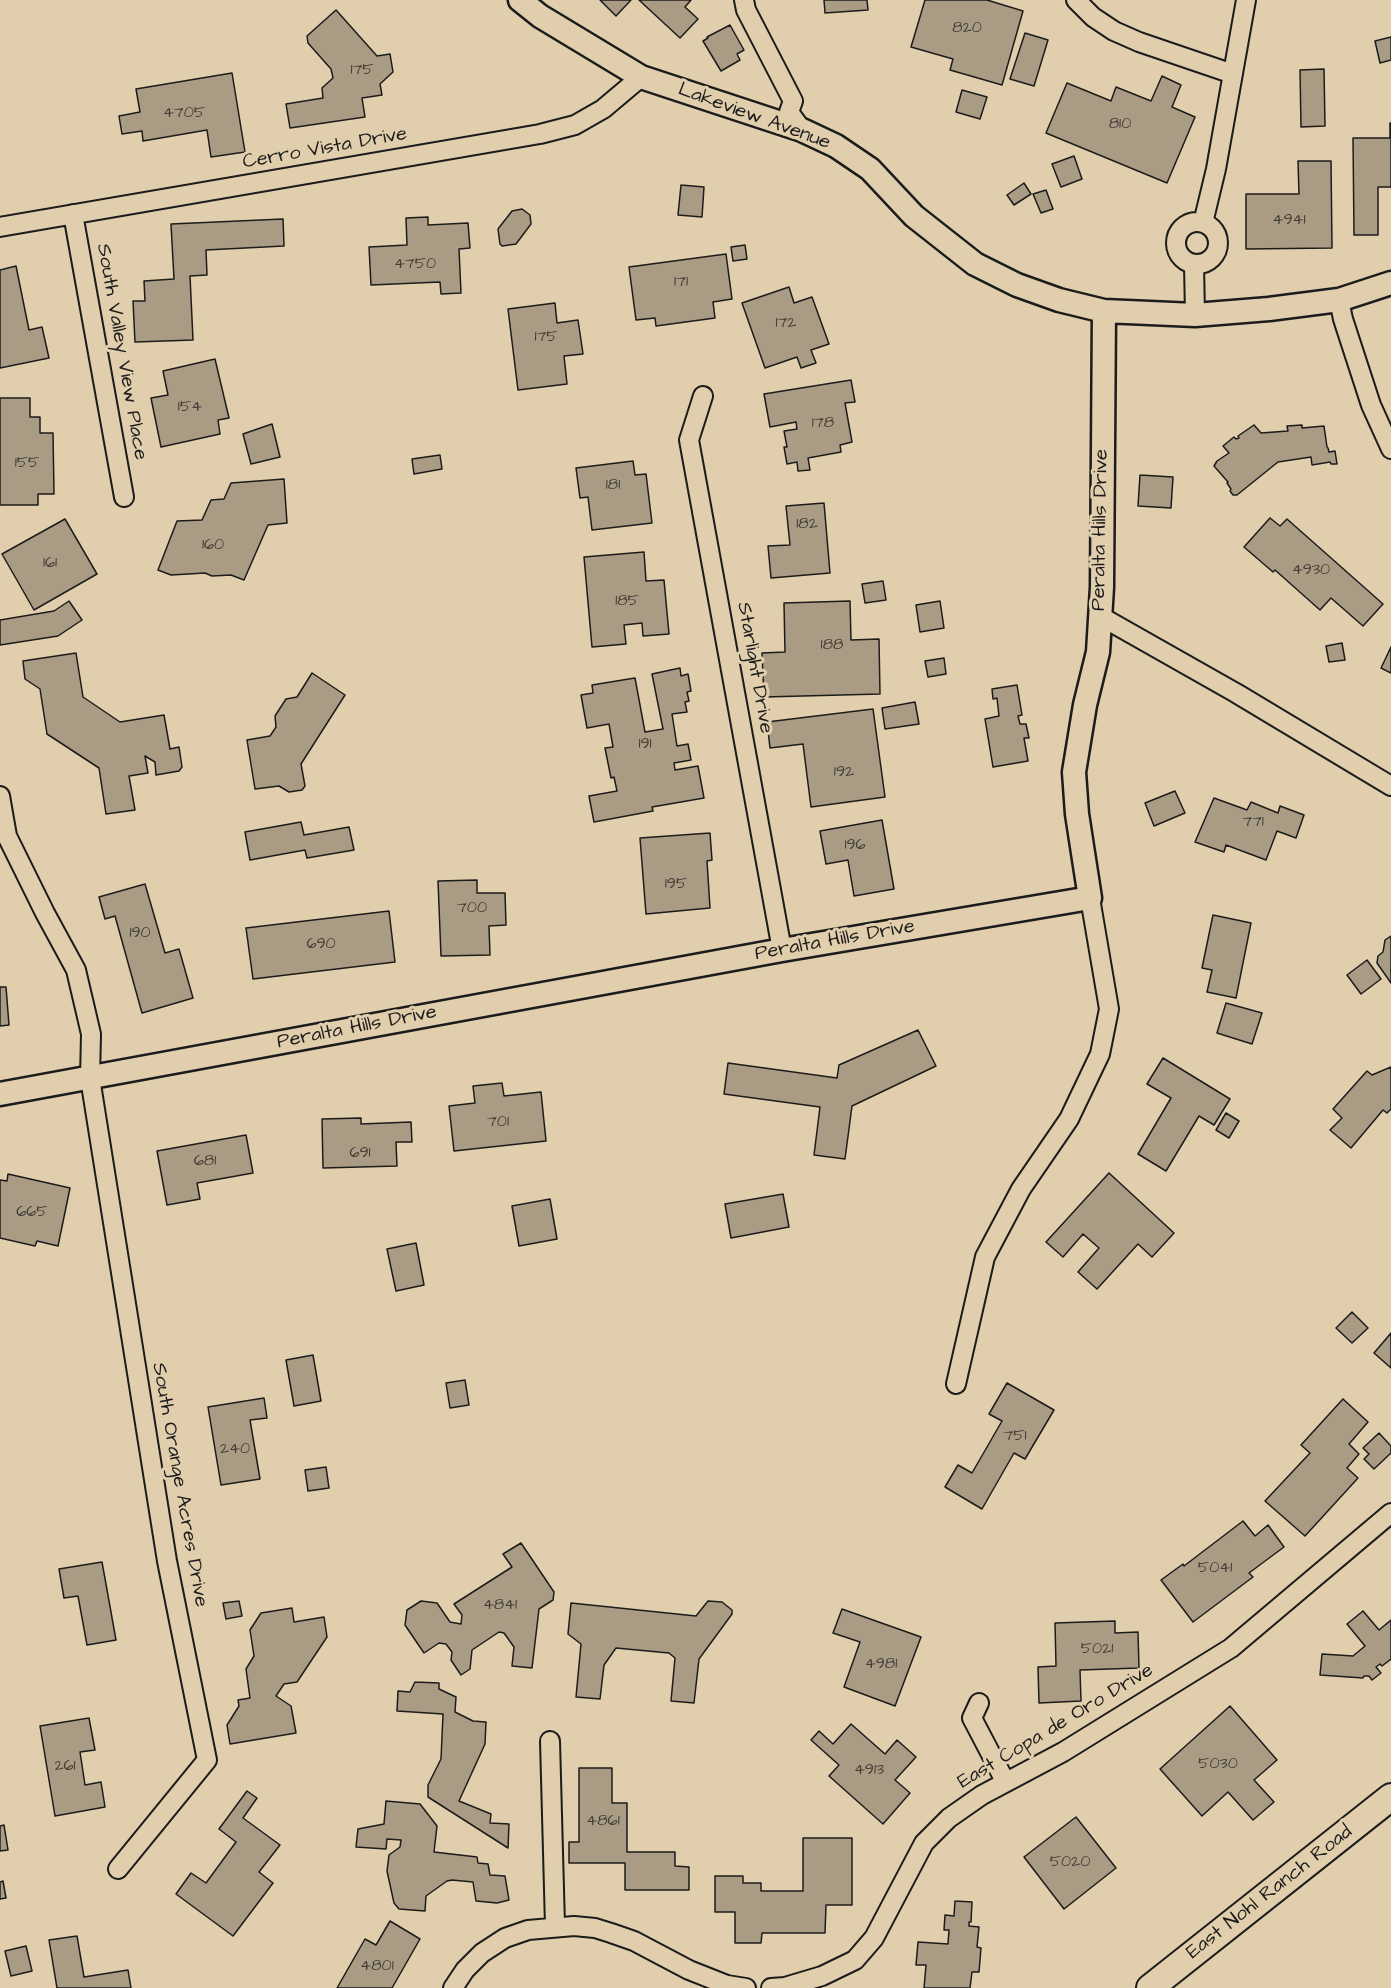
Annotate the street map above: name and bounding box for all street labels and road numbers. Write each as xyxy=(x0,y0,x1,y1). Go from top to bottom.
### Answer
street label: Lakeview Avenue xyxy=(674,78,834,156)
street label: Cerro Vista Drive xyxy=(241,123,409,175)
street label: South Valley View Place xyxy=(90,242,152,462)
street label: Peralta Hills Drive xyxy=(1088,449,1114,611)
street label: Starlight Drive xyxy=(731,600,777,736)
street label: Peralta Hills Drive xyxy=(753,915,917,967)
street label: Peralta Hills Drive xyxy=(275,1001,439,1055)
street label: South Orange Acres Drive xyxy=(146,1361,212,1609)
street label: East Copa de Oro Drive xyxy=(954,1659,1158,1795)
street label: East Nohl Ranch Road xyxy=(1182,1821,1358,1965)

